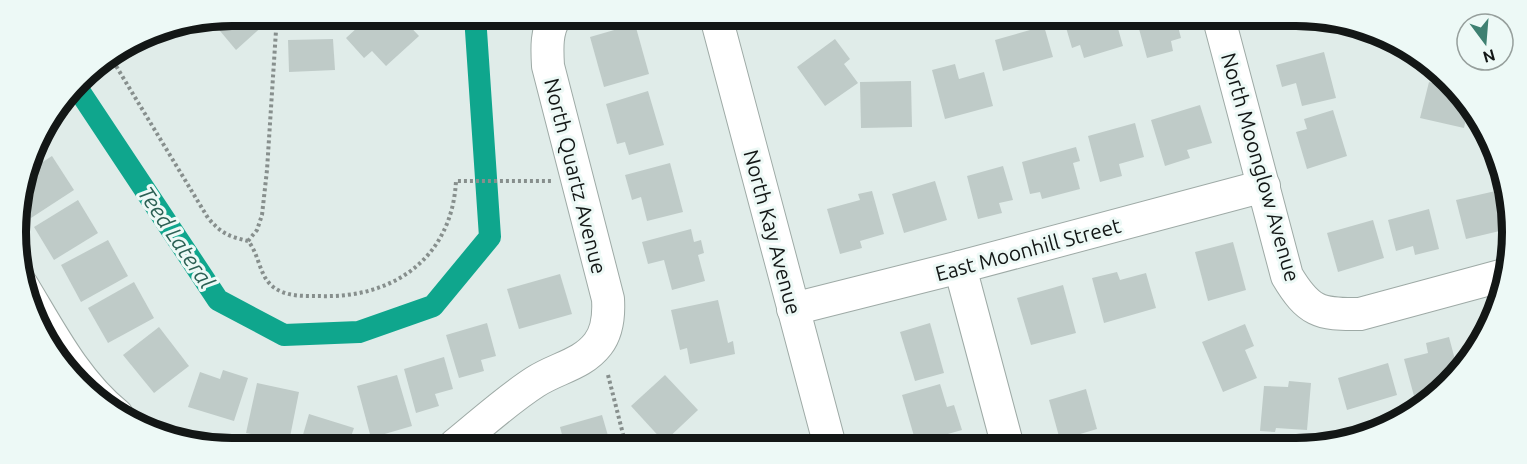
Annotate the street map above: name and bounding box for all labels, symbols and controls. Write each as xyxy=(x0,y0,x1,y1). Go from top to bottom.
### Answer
north arrow xyxy=(1455,12,1515,72)
text: N xyxy=(1481,46,1497,67)
street label: North Moonglow Avenue xyxy=(1217,50,1305,284)
street label: North Quartz Avenue xyxy=(540,76,612,276)
street label: North Kay Avenue xyxy=(739,147,807,317)
water label: Teed Lateral xyxy=(134,181,220,293)
street label: East Moonhill Street xyxy=(933,213,1123,285)

